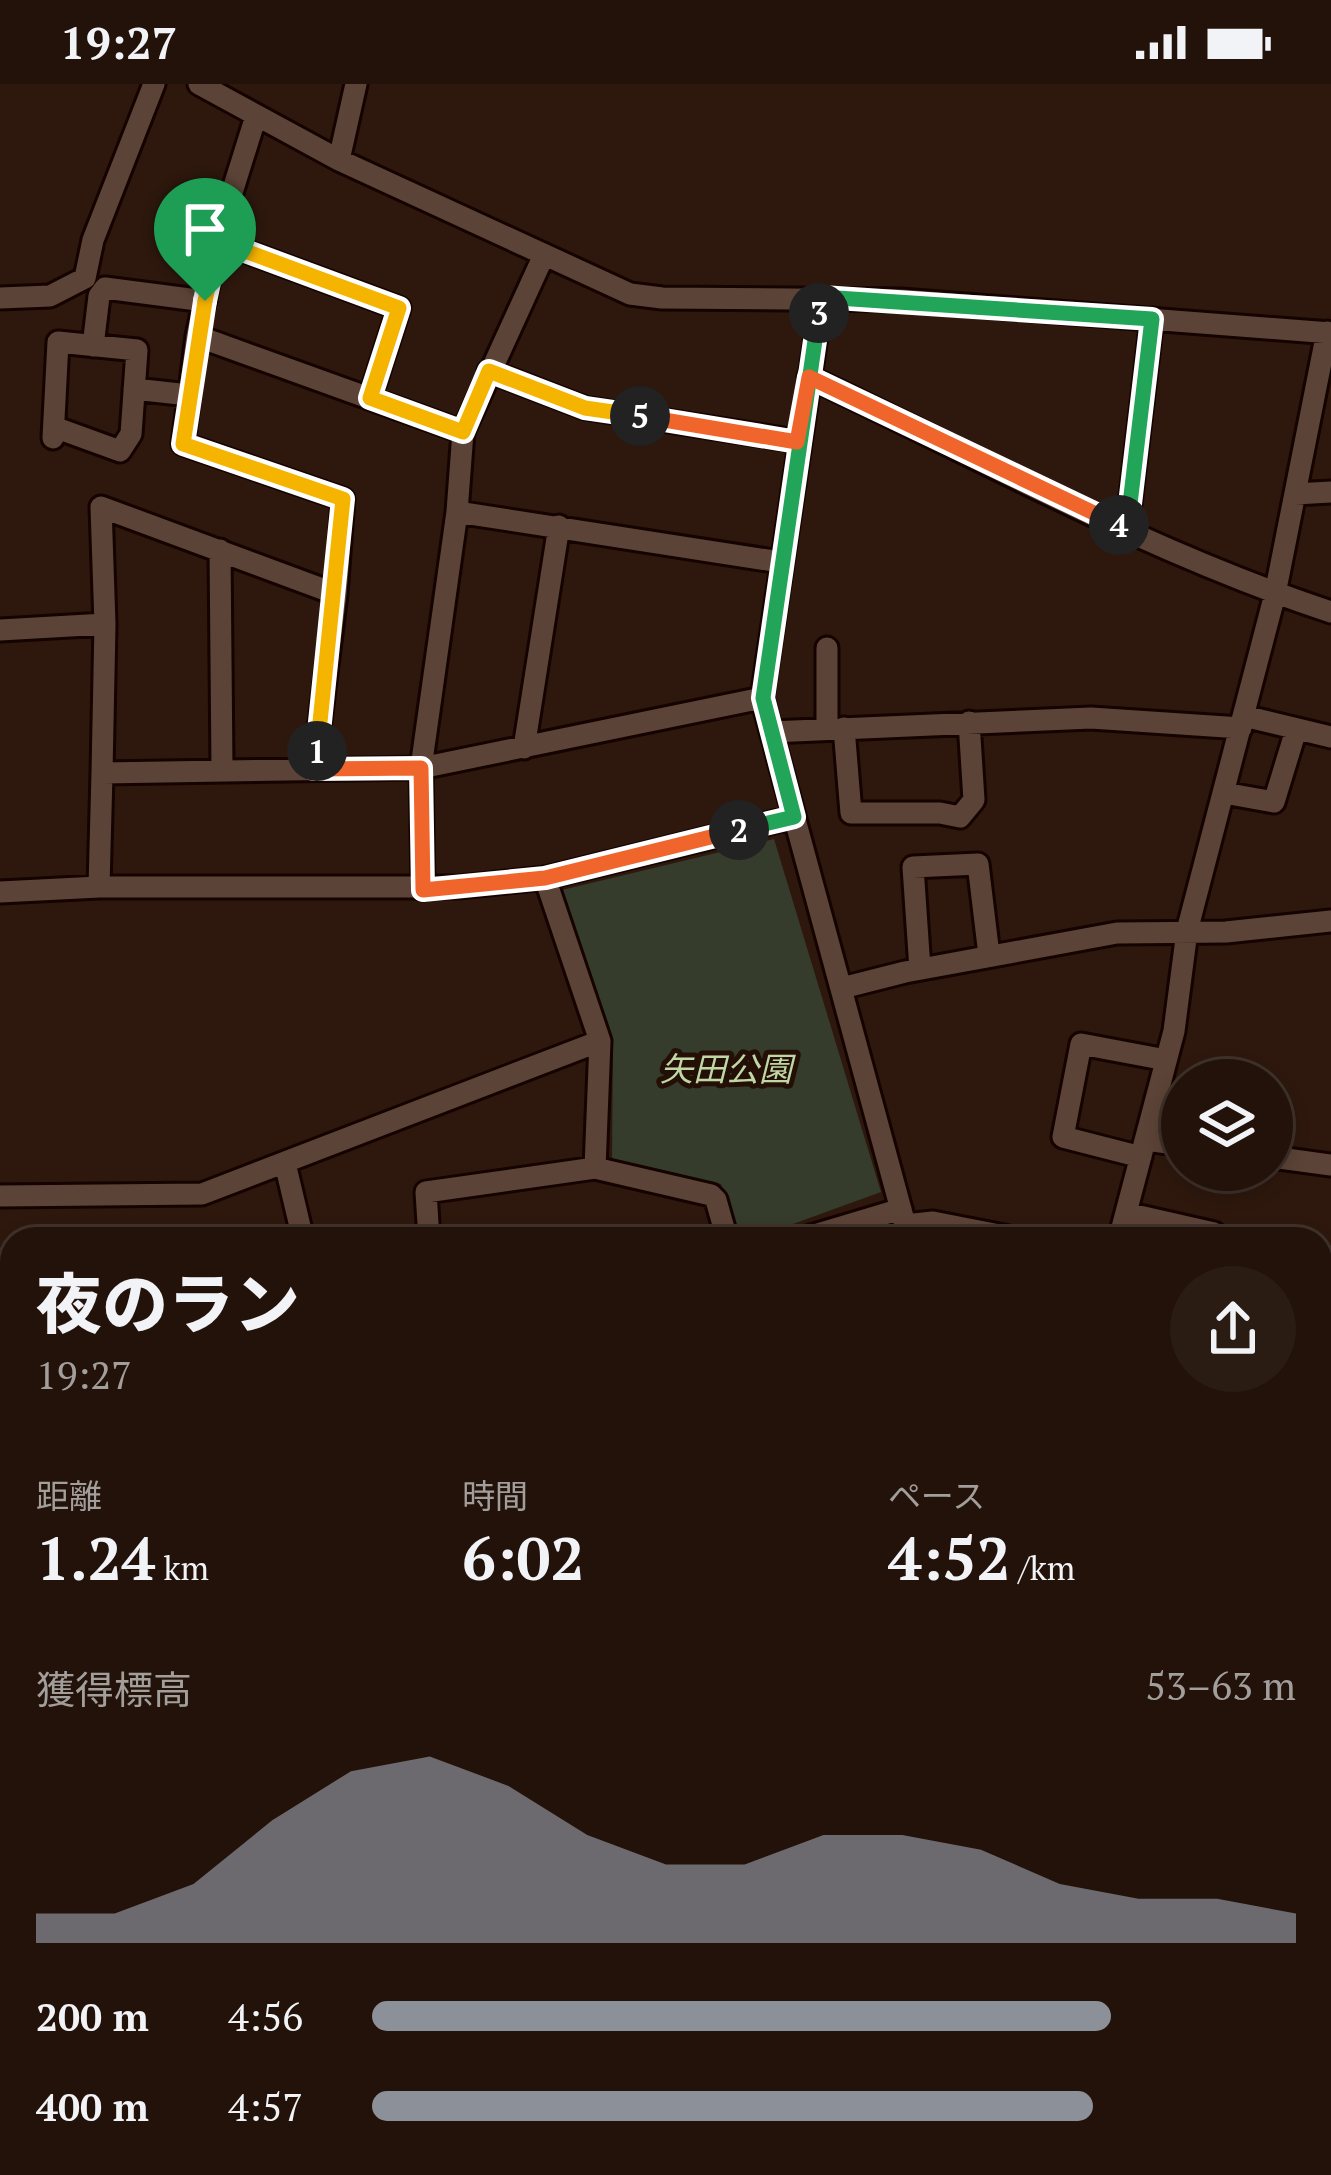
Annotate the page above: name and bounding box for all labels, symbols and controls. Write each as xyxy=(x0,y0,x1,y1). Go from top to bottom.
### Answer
text: 19:27 xyxy=(60,12,177,72)
pin xyxy=(154,178,256,301)
icon: arrive xyxy=(172,196,238,262)
pin: 3 xyxy=(789,283,849,343)
text: 3 xyxy=(810,291,828,334)
pin: 5 xyxy=(610,386,670,446)
text: 5 xyxy=(631,394,649,437)
pin: 4 xyxy=(1089,495,1149,555)
text: 4 xyxy=(1110,503,1128,546)
pin: 1 xyxy=(287,721,347,781)
text: 1 xyxy=(308,729,326,772)
pin: 2 xyxy=(709,800,769,860)
text: 2 xyxy=(730,808,748,851)
park label: 矢田公園 xyxy=(660,1047,796,1090)
map controls xyxy=(1161,1059,1293,1191)
button: layers xyxy=(1161,1059,1293,1191)
text: 夜のラン xyxy=(36,1259,300,1347)
button: share xyxy=(1170,1266,1296,1392)
text: 19:27 xyxy=(36,1348,132,1400)
text: 距離 xyxy=(36,1474,102,1517)
text: 時間 xyxy=(462,1474,528,1517)
text: ペース xyxy=(888,1474,985,1517)
text: 1.24 xyxy=(36,1518,155,1597)
text: 6:02 xyxy=(462,1518,584,1597)
text: 4:52 xyxy=(888,1518,1010,1597)
text: km xyxy=(155,1546,209,1589)
text: /km xyxy=(1010,1546,1075,1589)
text: 53–63 m xyxy=(1145,1659,1296,1711)
text: 獲得標高 xyxy=(36,1663,192,1715)
text: 200 m xyxy=(36,1990,149,2042)
text: 4:56 xyxy=(228,1990,303,2042)
text: 400 m xyxy=(36,2080,149,2132)
text: 4:57 xyxy=(228,2080,303,2132)

